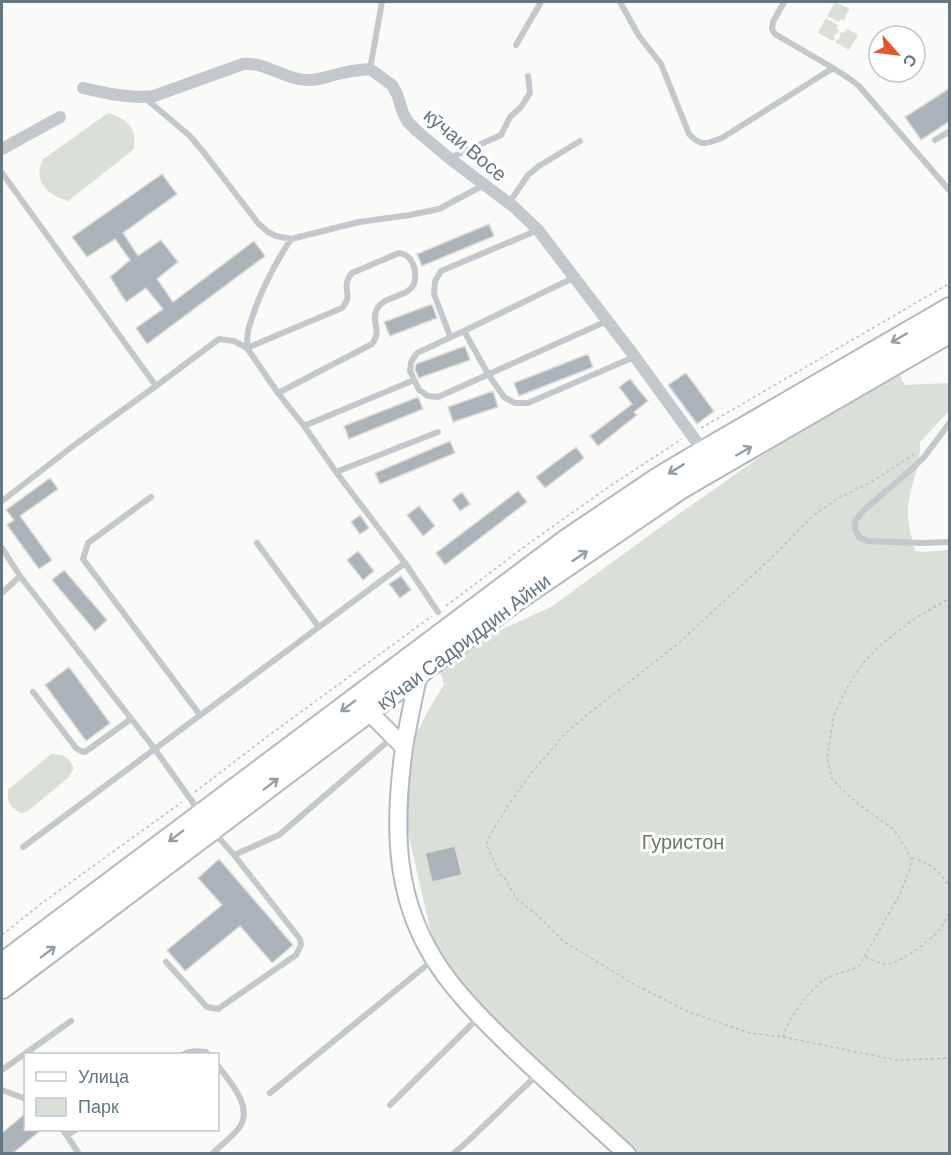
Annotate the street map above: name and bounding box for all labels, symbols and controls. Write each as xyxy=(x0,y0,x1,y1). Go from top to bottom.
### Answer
north arrow xyxy=(867,24,927,84)
text: С xyxy=(899,52,922,71)
street label: кӯчаи Восе xyxy=(420,102,512,186)
one-way arrow xyxy=(891,333,908,345)
one-way arrow xyxy=(735,444,752,456)
one-way arrow xyxy=(668,463,685,475)
one-way arrow xyxy=(571,550,587,562)
street label: кӯчаи Садриддин Айни xyxy=(371,568,555,714)
one-way arrow xyxy=(341,700,357,712)
one-way arrow xyxy=(262,778,278,790)
one-way arrow xyxy=(168,829,184,842)
park label: Гуристон xyxy=(642,829,724,853)
one-way arrow xyxy=(40,946,56,958)
legend xyxy=(24,1053,219,1131)
text: Улица xyxy=(78,1065,130,1087)
text: Парк xyxy=(78,1095,119,1117)

